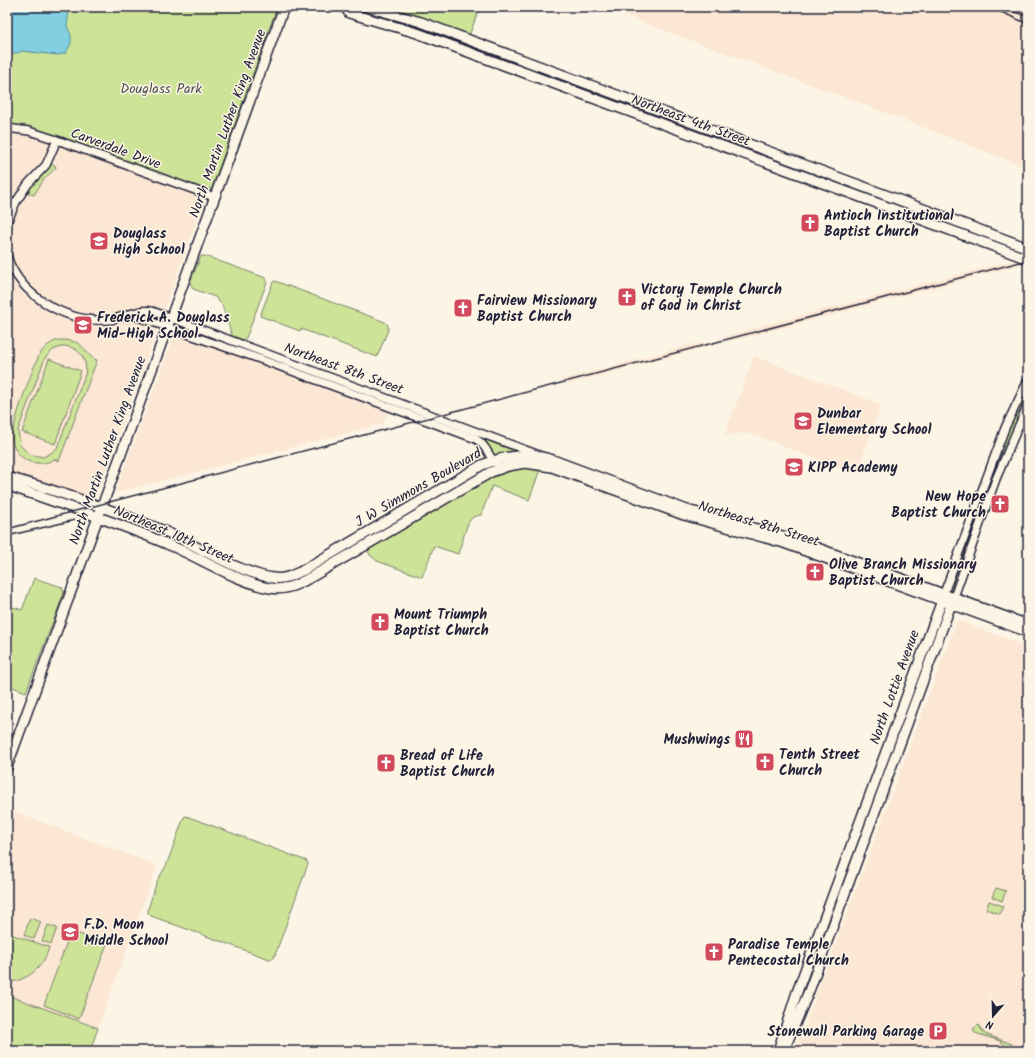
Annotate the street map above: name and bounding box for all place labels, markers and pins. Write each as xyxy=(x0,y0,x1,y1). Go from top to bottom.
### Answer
place label: Antioch Institutional Baptist Church xyxy=(824,205,954,243)
church icon: Antioch Institutional Baptist Church xyxy=(799,212,821,234)
place label: Douglass High School xyxy=(113,223,185,261)
school or university icon: Douglass High School xyxy=(88,230,110,252)
place label: Victory Temple Church of God in Christ xyxy=(641,279,782,317)
church icon: Victory Temple Church of God in Christ xyxy=(616,286,638,308)
place label: Fairview Missionary Baptist Church xyxy=(477,290,597,328)
church icon: Fairview Missionary Baptist Church xyxy=(452,297,474,319)
place label: Frederick A. Douglass Mid-High School xyxy=(97,307,230,345)
school or university icon: Frederick A. Douglass Mid-High School xyxy=(72,314,94,336)
place label: Dunbar Elementary School xyxy=(817,403,932,441)
school or university icon: Dunbar Elementary School xyxy=(792,410,814,432)
school or university icon: KIPP Academy xyxy=(783,456,805,478)
place label: KIPP Academy xyxy=(808,457,898,479)
place label: New Hope Baptist Church xyxy=(891,486,986,524)
church icon: New Hope Baptist Church xyxy=(989,493,1011,515)
place label: Olive Branch Missionary Baptist Church xyxy=(829,554,977,592)
church icon: Olive Branch Missionary Baptist Church xyxy=(804,561,826,583)
place label: Mount Triumph Baptist Church xyxy=(394,604,489,642)
church icon: Mount Triumph Baptist Church xyxy=(369,611,391,633)
restaurant icon: Mushwings xyxy=(733,728,755,750)
place label: Mushwings xyxy=(664,729,730,751)
place label: Tenth Street Church xyxy=(779,744,861,782)
place label: Bread of Life Baptist Church xyxy=(400,745,495,783)
church icon: Tenth Street Church xyxy=(754,751,776,773)
church icon: Bread of Life Baptist Church xyxy=(375,752,397,774)
place label: F.D. Moon Middle School xyxy=(84,914,168,952)
school or university icon: F.D. Moon Middle School xyxy=(59,921,81,943)
place label: Paradise Temple Pentecostal Church xyxy=(728,934,849,972)
church icon: Paradise Temple Pentecostal Church xyxy=(703,941,725,963)
parking icon: Stonewall Parking Garage xyxy=(927,1020,949,1042)
place label: Stonewall Parking Garage xyxy=(767,1021,924,1043)

